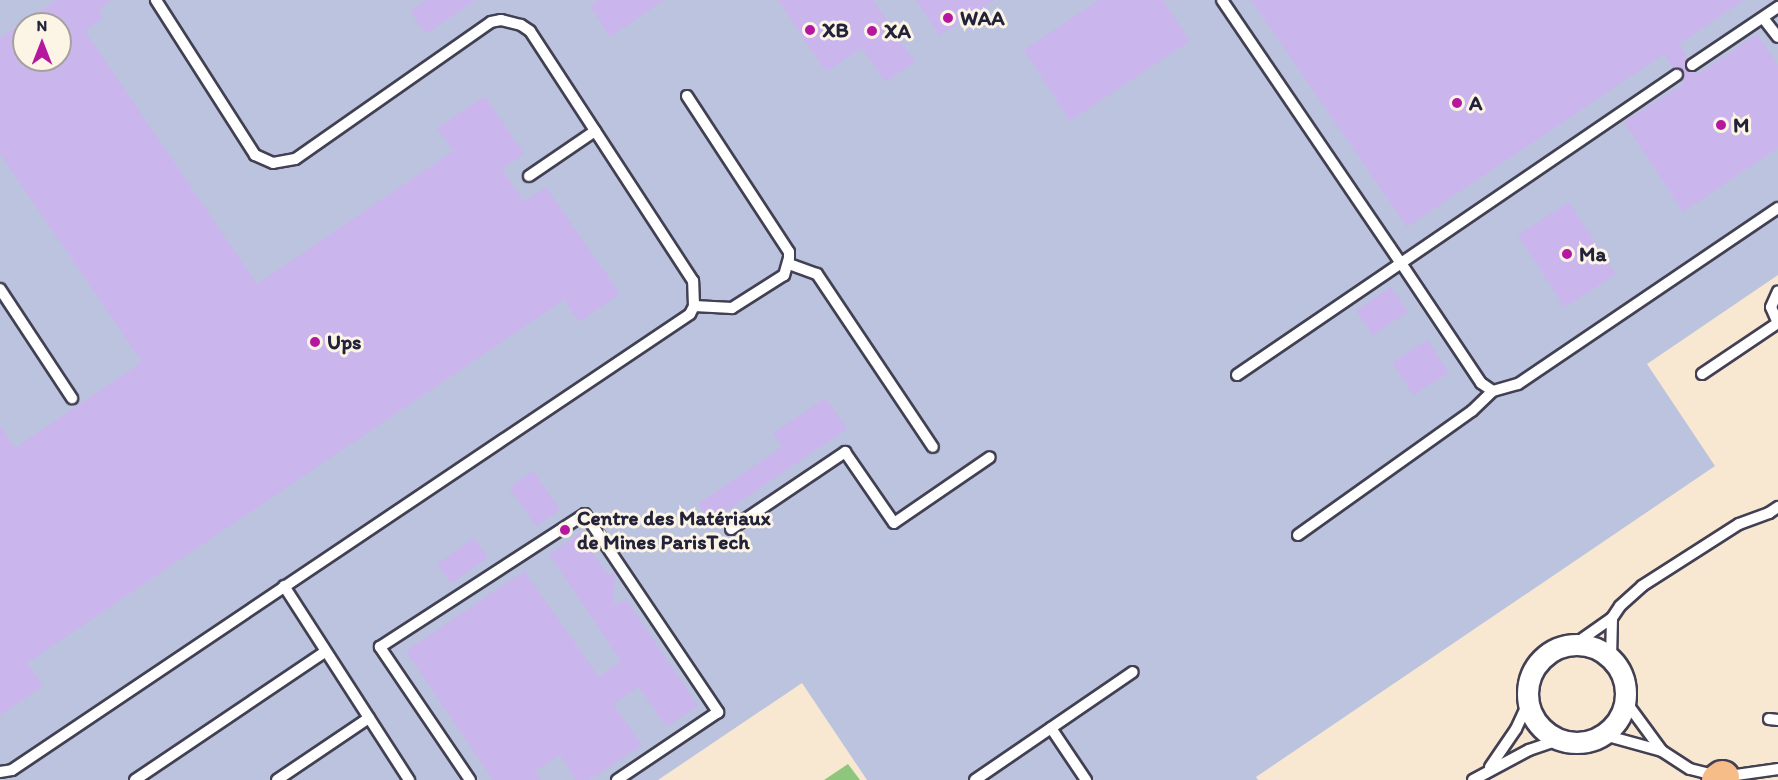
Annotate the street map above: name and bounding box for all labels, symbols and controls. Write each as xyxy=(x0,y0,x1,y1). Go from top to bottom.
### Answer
place label: WAA xyxy=(960,5,1005,31)
marker: WAA xyxy=(941,11,955,25)
north arrow xyxy=(12,12,72,72)
text: N xyxy=(37,16,47,35)
place label: XB xyxy=(822,17,849,43)
place label: XA xyxy=(884,18,911,44)
marker: XB xyxy=(803,23,817,37)
marker: XA xyxy=(865,24,879,38)
place label: A xyxy=(1469,90,1482,116)
marker: A xyxy=(1450,96,1464,110)
place label: M xyxy=(1733,112,1750,138)
marker: M xyxy=(1714,118,1728,132)
place label: Ma xyxy=(1579,241,1606,267)
marker: Ma xyxy=(1560,247,1574,261)
place label: Ups xyxy=(327,329,361,355)
marker: Ups xyxy=(308,335,322,349)
place label: Centre des Matériaux de Mines ParisTech xyxy=(577,505,770,555)
marker: Centre des Matériaux de Mines ParisTech xyxy=(558,523,572,537)

